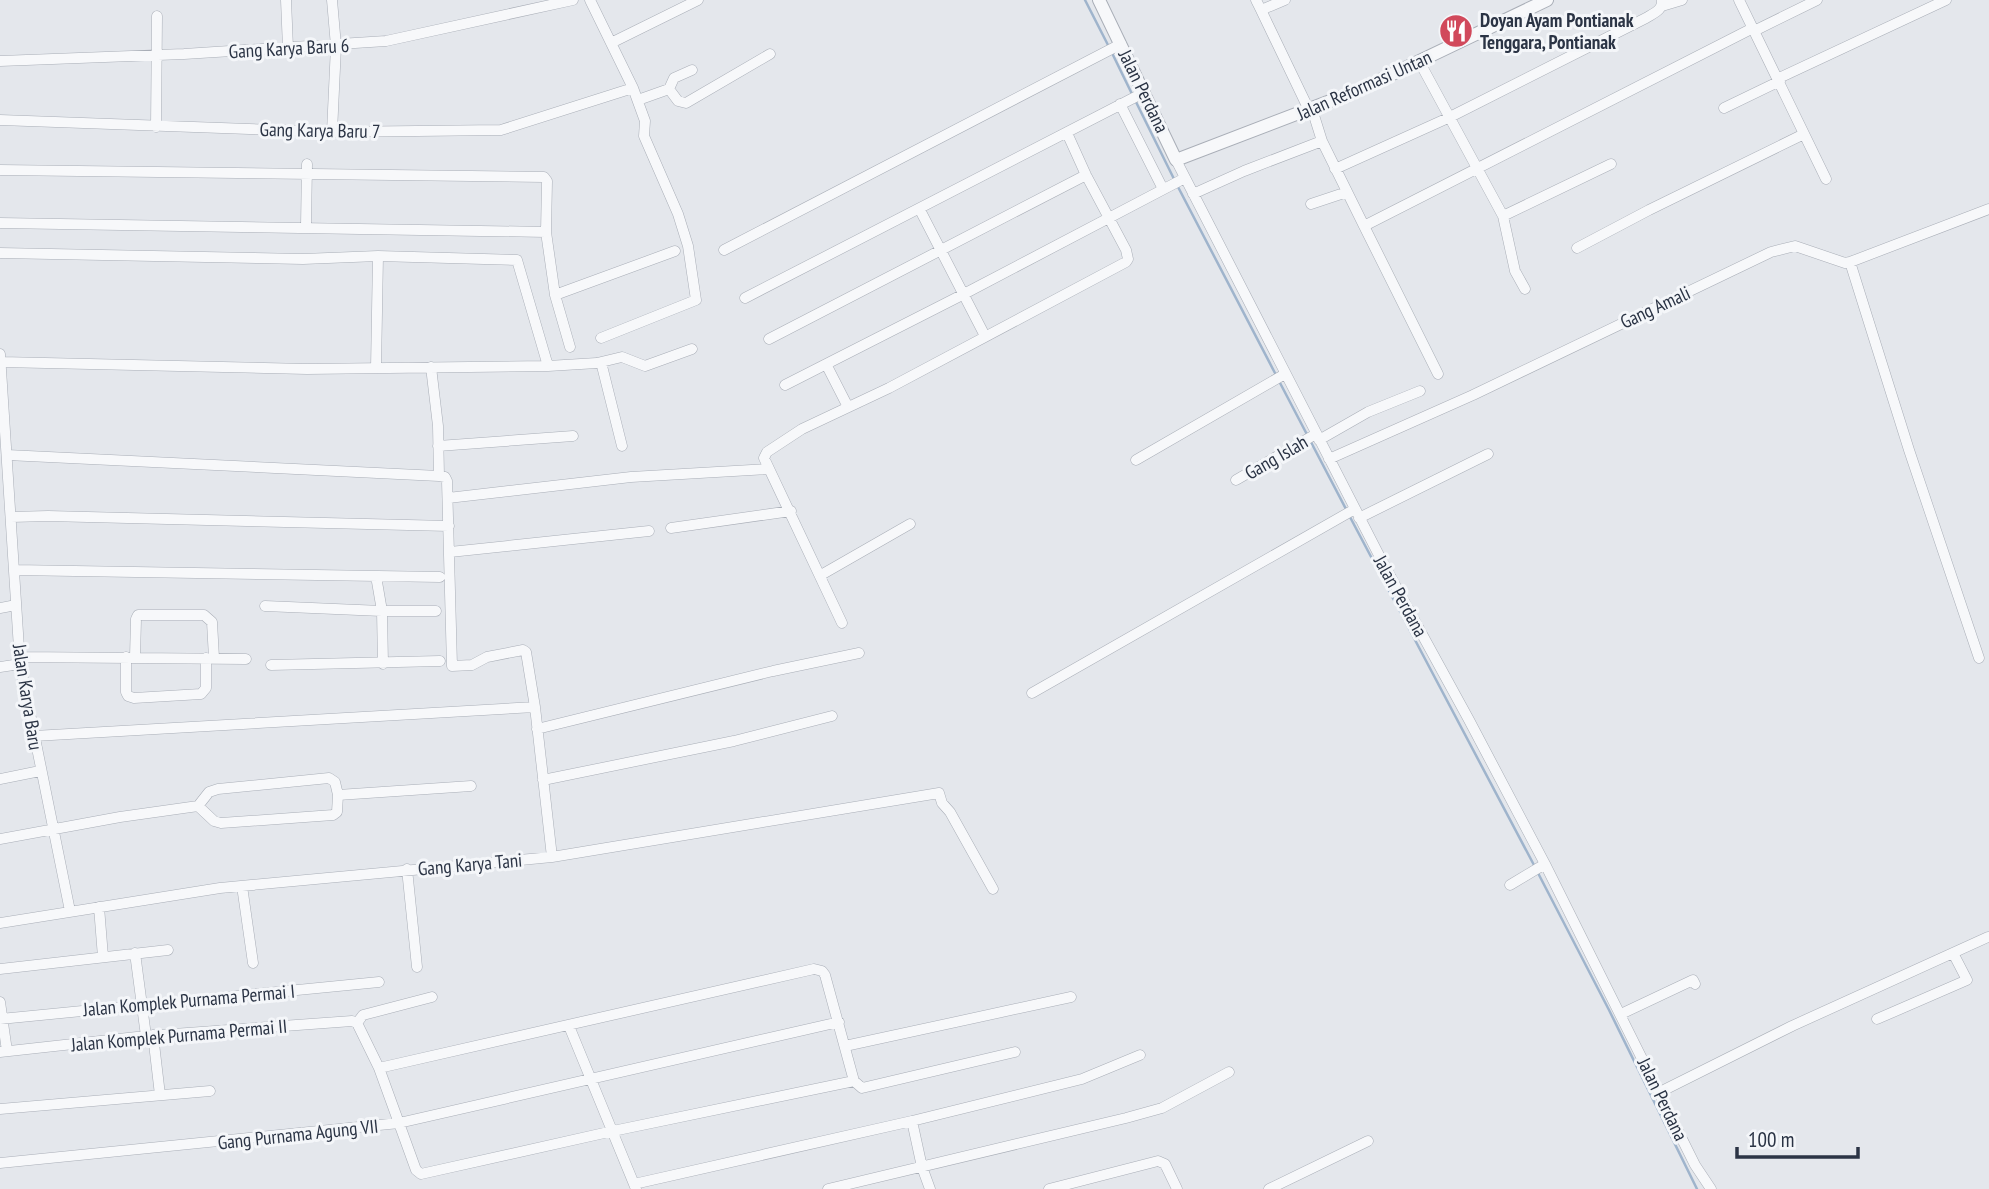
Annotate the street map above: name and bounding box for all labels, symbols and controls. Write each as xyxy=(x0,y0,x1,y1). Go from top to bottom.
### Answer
place label: Doyan Ayam Pontianak Tenggara, Pontianak xyxy=(1480,8,1634,54)
restaurant icon: Doyan Ayam Pontianak Tenggara, Pontianak xyxy=(1437,12,1475,50)
street label: Gang Karya Baru 6 xyxy=(228,33,350,63)
street label: Jalan Perdana xyxy=(1113,45,1174,136)
street label: Jalan Reformasi Untan xyxy=(1292,45,1435,126)
street label: Gang Karya Baru 7 xyxy=(259,117,381,143)
street label: Gang Amali xyxy=(1616,280,1694,334)
street label: Gang Islah xyxy=(1240,429,1312,485)
street label: Jalan Perdana xyxy=(1368,550,1433,641)
street label: Jalan Karya Baru xyxy=(8,641,48,752)
street label: Gang Karya Tani xyxy=(417,847,523,881)
street label: Jalan Komplek Purnama Permai I xyxy=(81,979,296,1021)
street label: Jalan Komplek Purnama Permai II xyxy=(69,1014,288,1056)
street label: Jalan Perdana xyxy=(1632,1053,1693,1144)
street label: Gang Purnama Agung VII xyxy=(216,1114,380,1154)
scale bar xyxy=(1737,1116,1858,1160)
text: 100 m xyxy=(1748,1126,1794,1153)

